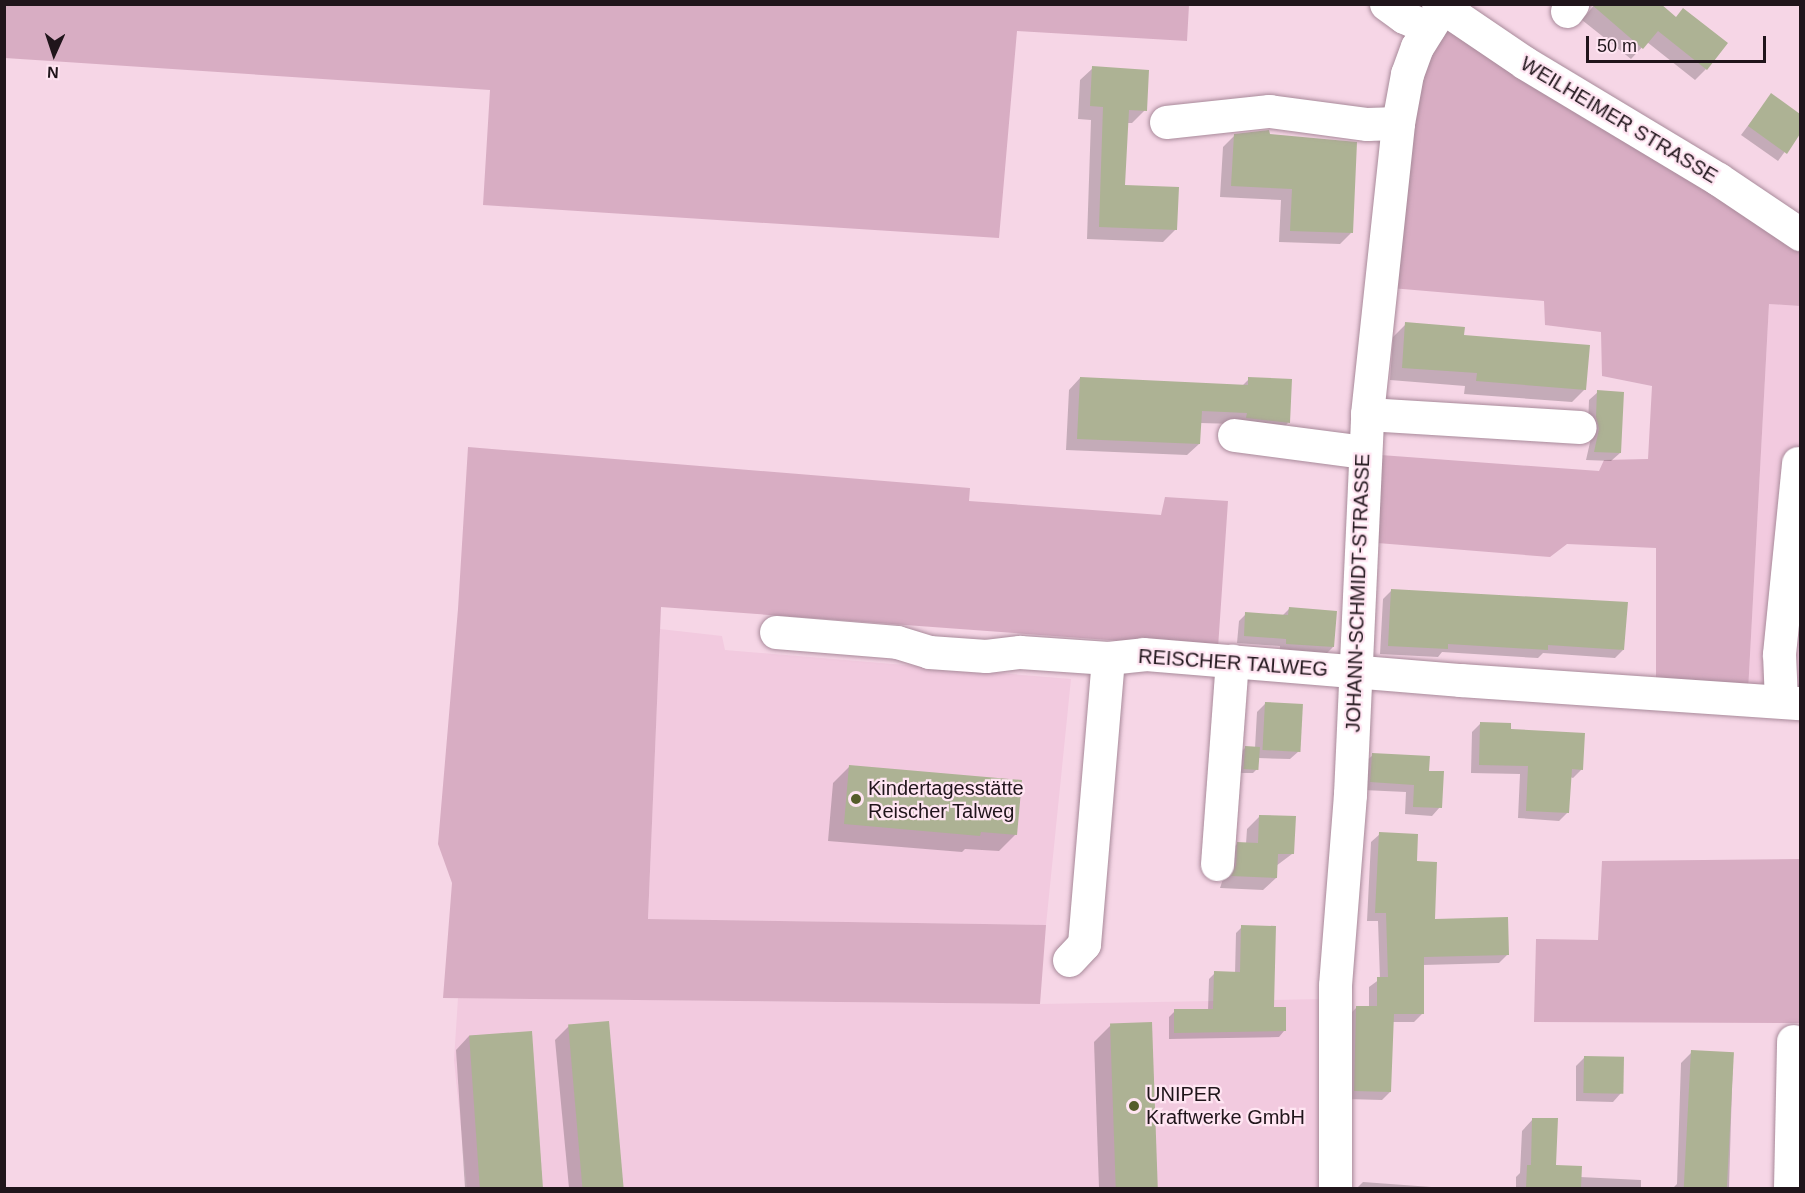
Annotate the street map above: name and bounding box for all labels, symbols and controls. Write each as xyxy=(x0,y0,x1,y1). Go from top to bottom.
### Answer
north arrow xyxy=(24,24,84,84)
scale bar xyxy=(1589,24,1769,62)
text: 50 m xyxy=(1597,36,1637,56)
street label: WEILHEIMER STRASSE xyxy=(1516,52,1722,188)
text: N xyxy=(47,64,59,81)
street label: JOHANN-SCHMIDT-STRASSE xyxy=(1341,453,1375,733)
street label: REISCHER TALWEG xyxy=(1137,644,1329,682)
place label: Kindertagesstätte Reischer Talweg xyxy=(868,776,1024,823)
marker: Kindertagesstätte Reischer Talweg xyxy=(849,792,863,806)
place label: UNIPER Kraftwerke GmbH xyxy=(1146,1082,1305,1129)
marker: UNIPER Kraftwerke GmbH xyxy=(1127,1099,1141,1113)

